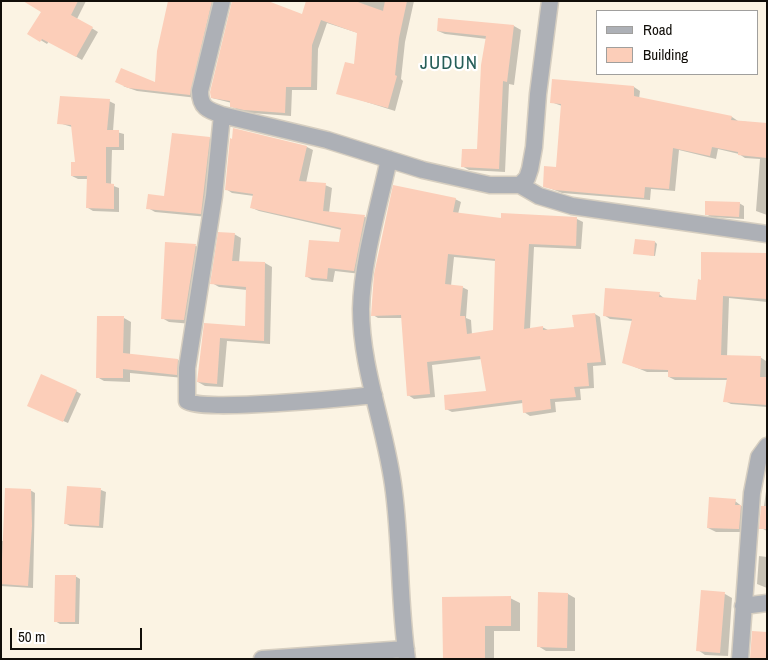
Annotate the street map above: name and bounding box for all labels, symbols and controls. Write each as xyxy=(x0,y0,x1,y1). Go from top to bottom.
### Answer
legend xyxy=(596,10,758,75)
text: Road xyxy=(643,19,672,40)
text: Building xyxy=(643,44,688,65)
district label: JUDUN xyxy=(419,53,479,75)
scale bar xyxy=(12,618,145,650)
text: 50 m xyxy=(18,626,45,647)

